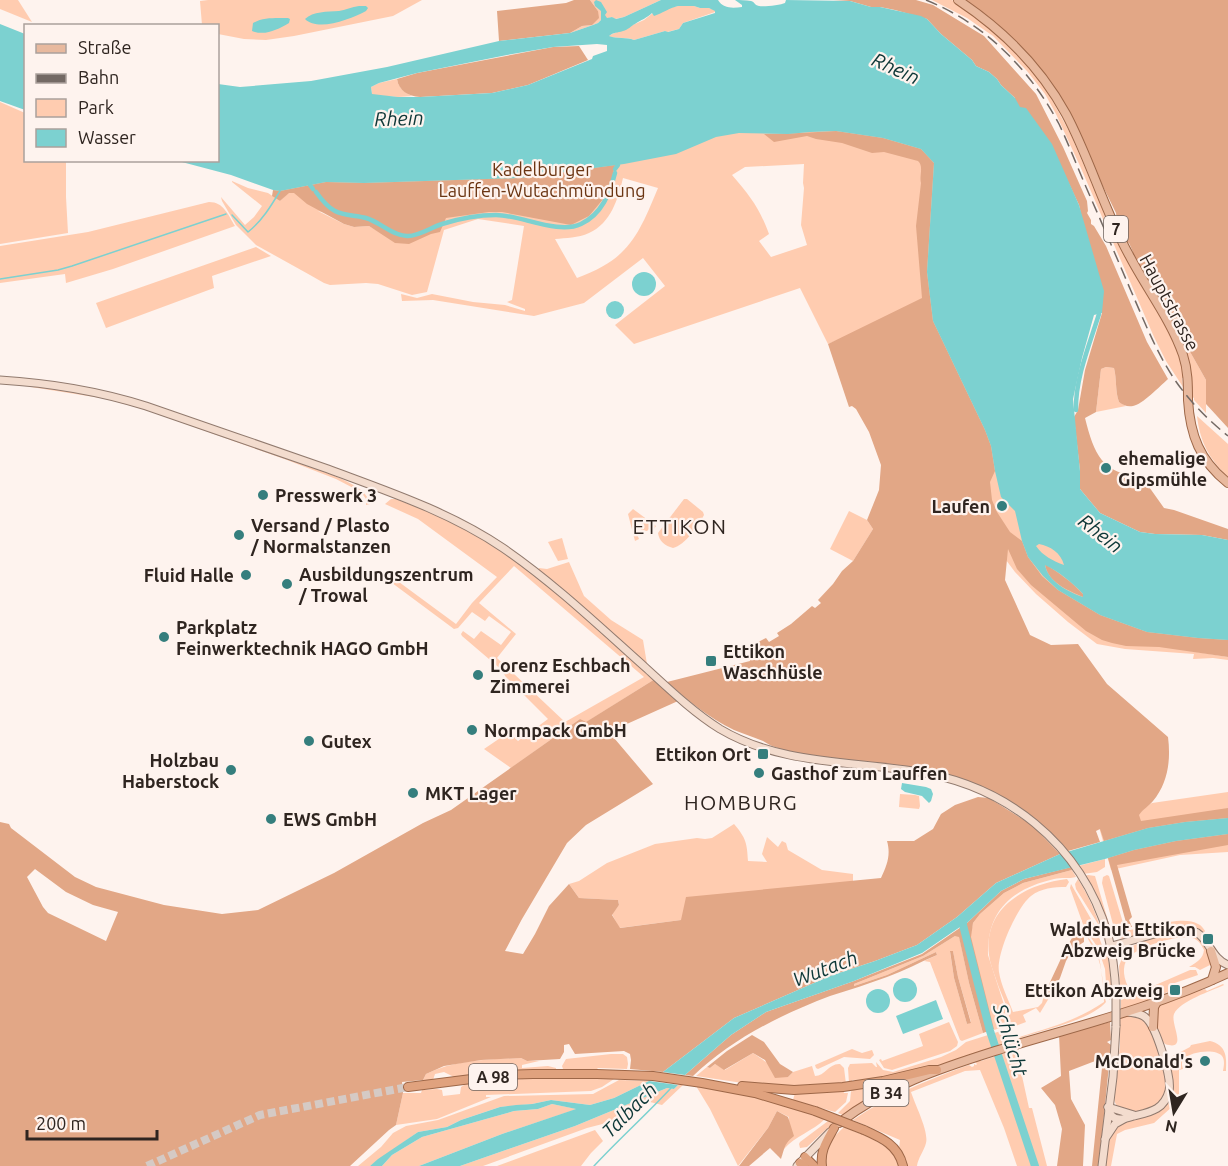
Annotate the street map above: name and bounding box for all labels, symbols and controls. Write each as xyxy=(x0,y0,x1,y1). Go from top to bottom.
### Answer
legend xyxy=(24,24,219,162)
text: Straße xyxy=(78,37,131,57)
water label: Rhein xyxy=(869,47,923,89)
text: Bahn xyxy=(78,67,119,87)
text: Park xyxy=(78,97,114,117)
water label: Rhein xyxy=(374,106,424,130)
text: Wasser xyxy=(78,127,136,147)
park label: Kadelburger Lauffen-Wutachmündung xyxy=(438,159,646,200)
road number: 7 xyxy=(1104,216,1128,242)
street label: Hauptstrasse xyxy=(1136,250,1204,354)
place label: ehemalige Gipsmühle xyxy=(1118,448,1207,489)
marker: ehemalige Gipsmühle xyxy=(1099,461,1113,475)
place label: Presswerk 3 xyxy=(275,485,377,505)
marker: Presswerk 3 xyxy=(256,488,270,502)
place label: Laufen xyxy=(931,496,990,516)
marker: Laufen xyxy=(995,499,1009,513)
water label: Rhein xyxy=(1074,509,1128,557)
district label: ETTIKON xyxy=(632,514,728,538)
place label: Versand / Plasto / Normalstanzen xyxy=(250,515,391,556)
marker: Versand / Plasto / Normalstanzen xyxy=(232,528,246,542)
place label: Ausbildungszentrum / Trowal xyxy=(298,564,473,605)
place label: Fluid Halle xyxy=(144,565,234,585)
marker: Fluid Halle xyxy=(239,568,253,582)
marker: Ausbildungszentrum / Trowal xyxy=(280,577,294,591)
place label: Parkplatz Feinwerktechnik HAGO GmbH xyxy=(176,617,429,658)
marker: Parkplatz Feinwerktechnik HAGO GmbH xyxy=(157,630,171,644)
place label: Ettikon Waschhüsle xyxy=(723,641,823,682)
marker: Ettikon Waschhüsle xyxy=(704,654,718,668)
place label: Lorenz Eschbach Zimmerei xyxy=(490,655,630,696)
marker: Lorenz Eschbach Zimmerei xyxy=(471,668,485,682)
place label: Normpack GmbH xyxy=(484,720,627,740)
marker: Normpack GmbH xyxy=(465,723,479,737)
place label: Gutex xyxy=(321,731,372,751)
marker: Gutex xyxy=(302,734,316,748)
place label: Ettikon Ort xyxy=(655,744,751,764)
marker: Ettikon Ort xyxy=(756,747,770,761)
place label: Holzbau Haberstock xyxy=(122,750,219,791)
marker: Holzbau Haberstock xyxy=(224,763,238,777)
place label: Gasthof zum Lauffen xyxy=(771,763,948,783)
marker: Gasthof zum Lauffen xyxy=(752,766,766,780)
place label: MKT Lager xyxy=(425,783,517,803)
marker: MKT Lager xyxy=(406,786,420,800)
district label: HOMBURG xyxy=(684,790,798,814)
place label: EWS GmbH xyxy=(283,809,377,829)
marker: EWS GmbH xyxy=(264,812,278,826)
place label: Waldshut Ettikon Abzweig Brücke xyxy=(1050,919,1196,960)
marker: Waldshut Ettikon Abzweig Brücke xyxy=(1201,932,1215,946)
water label: Wutach xyxy=(789,945,861,991)
place label: Ettikon Abzweig xyxy=(1024,980,1163,1000)
marker: Ettikon Abzweig xyxy=(1168,983,1182,997)
water label: Schlücht xyxy=(989,1000,1033,1079)
place label: McDonald's xyxy=(1095,1051,1193,1071)
marker: McDonald's xyxy=(1198,1054,1212,1068)
road number: A 98 xyxy=(469,1064,517,1090)
water label: Talbach xyxy=(597,1078,661,1142)
road number: B 34 xyxy=(864,1080,908,1106)
north arrow xyxy=(1144,1082,1204,1142)
scale bar xyxy=(27,1103,158,1141)
text: 200 m xyxy=(36,1113,86,1133)
text: N xyxy=(1164,1117,1179,1137)

